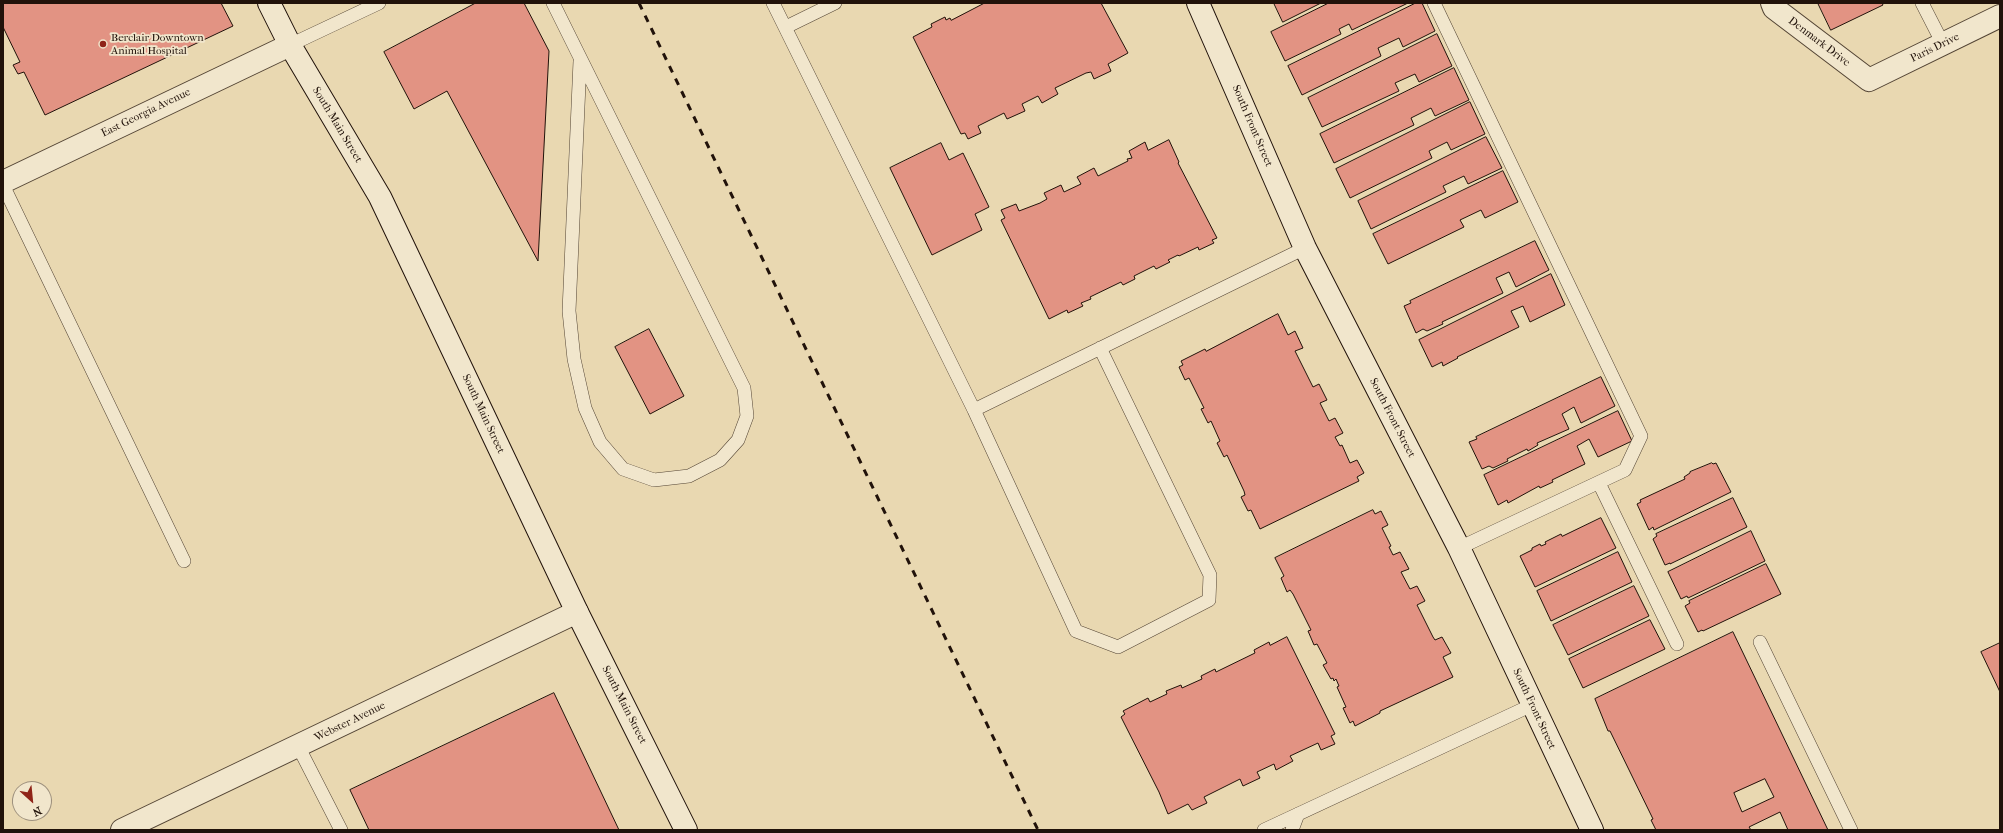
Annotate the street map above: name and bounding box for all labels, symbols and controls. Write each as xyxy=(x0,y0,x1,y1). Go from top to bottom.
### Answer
street label: Denmark Drive xyxy=(1786,14,1852,70)
street label: Paris Drive xyxy=(1908,30,1962,66)
place label: Berclair Downtown Animal Hospital xyxy=(111,31,204,57)
marker: Berclair Downtown Animal Hospital xyxy=(98,39,108,49)
street label: South Front Street xyxy=(1229,83,1275,169)
street label: South Main Street xyxy=(309,85,365,165)
street label: East Georgia Avenue xyxy=(99,86,193,140)
street label: South Main Street xyxy=(459,372,507,456)
street label: South Front Street xyxy=(1366,376,1418,460)
street label: South Main Street xyxy=(599,664,649,746)
street label: South Front Street xyxy=(1510,667,1558,751)
street label: Webster Avenue xyxy=(312,699,388,745)
north arrow xyxy=(12,781,52,821)
text: N xyxy=(31,804,44,819)

